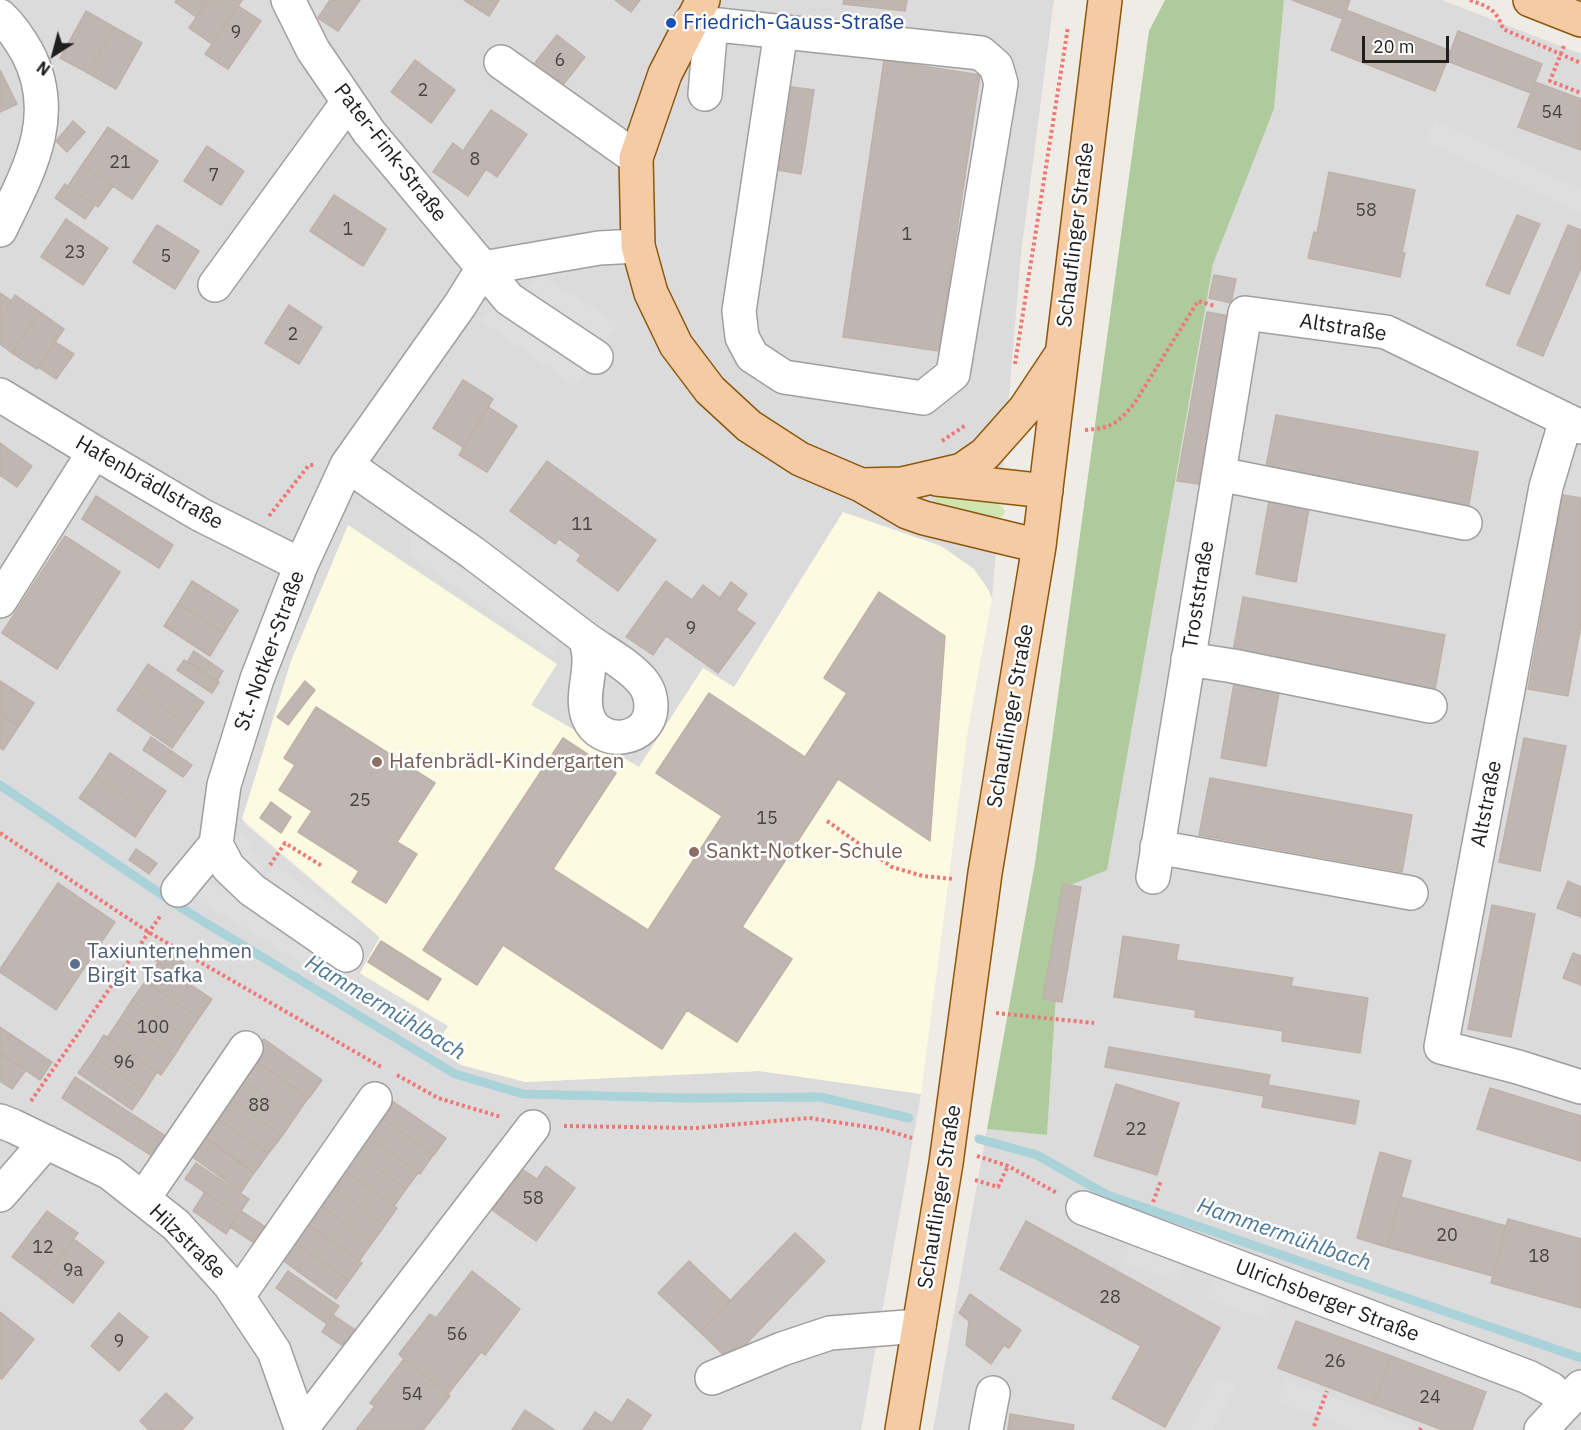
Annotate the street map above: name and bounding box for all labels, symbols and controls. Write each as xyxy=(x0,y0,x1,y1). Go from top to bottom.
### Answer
place label: Friedrich-Gauss-Straße xyxy=(683,10,904,36)
marker: Friedrich-Gauss-Straße xyxy=(664,16,678,30)
house number: 9 xyxy=(231,22,241,44)
north arrow xyxy=(24,24,84,84)
scale bar xyxy=(1365,24,1452,62)
text: 20 m xyxy=(1373,35,1415,58)
house number: 6 xyxy=(555,50,565,72)
text: N xyxy=(33,57,54,80)
street label: Pater-Fink-Straße xyxy=(328,79,452,227)
house number: 2 xyxy=(418,80,428,102)
house number: 54 xyxy=(1541,102,1563,124)
street label: Schauflinger Straße xyxy=(1052,141,1100,329)
house number: 8 xyxy=(470,149,480,171)
house number: 21 xyxy=(109,152,131,174)
house number: 7 xyxy=(209,165,219,187)
house number: 58 xyxy=(1355,200,1377,222)
house number: 1 xyxy=(343,219,353,241)
house number: 1 xyxy=(902,224,912,246)
house number: 23 xyxy=(64,242,86,264)
house number: 5 xyxy=(161,246,171,268)
street label: Altstraße xyxy=(1298,309,1388,347)
house number: 2 xyxy=(288,324,298,346)
street label: Hafenbrädlstraße xyxy=(71,430,227,536)
house number: 11 xyxy=(571,514,593,536)
street label: Troststraße xyxy=(1178,539,1220,651)
street label: St.-Notker-Straße xyxy=(229,568,311,734)
house number: 9 xyxy=(686,618,696,640)
street label: Schauflinger Straße xyxy=(982,622,1040,810)
place label: Hafenbrädl-Kindergarten xyxy=(389,749,625,775)
marker: Hafenbrädl-Kindergarten xyxy=(370,755,384,769)
street label: Altstraße xyxy=(1466,759,1508,849)
house number: 25 xyxy=(349,790,371,812)
house number: 15 xyxy=(756,808,778,830)
place label: Sankt-Notker-Schule xyxy=(706,839,903,865)
marker: Sankt-Notker-Schule xyxy=(687,845,701,859)
place label: Taxiunternehmen Birgit Tsafka xyxy=(87,939,252,989)
water label: Hammermühlbach xyxy=(300,950,470,1066)
marker: Taxiunternehmen Birgit Tsafka xyxy=(68,957,82,971)
house number: 100 xyxy=(137,1017,169,1039)
house number: 96 xyxy=(113,1052,135,1074)
house number: 88 xyxy=(248,1095,270,1117)
street label: Schauflinger Straße xyxy=(913,1103,967,1291)
house number: 22 xyxy=(1125,1119,1147,1141)
house number: 58 xyxy=(522,1188,544,1210)
water label: Hammermühlbach xyxy=(1194,1193,1374,1277)
street label: Hilzstraße xyxy=(143,1199,231,1285)
house number: 20 xyxy=(1436,1225,1458,1247)
house number: 12 xyxy=(32,1237,54,1259)
house number: 18 xyxy=(1528,1246,1550,1268)
street label: Ulrichsberger Straße xyxy=(1231,1254,1423,1348)
house number: 9a xyxy=(63,1260,83,1282)
house number: 28 xyxy=(1099,1287,1121,1309)
house number: 56 xyxy=(446,1324,468,1346)
house number: 9 xyxy=(114,1331,124,1353)
house number: 26 xyxy=(1324,1351,1346,1373)
house number: 54 xyxy=(401,1384,423,1406)
house number: 24 xyxy=(1419,1387,1441,1409)

